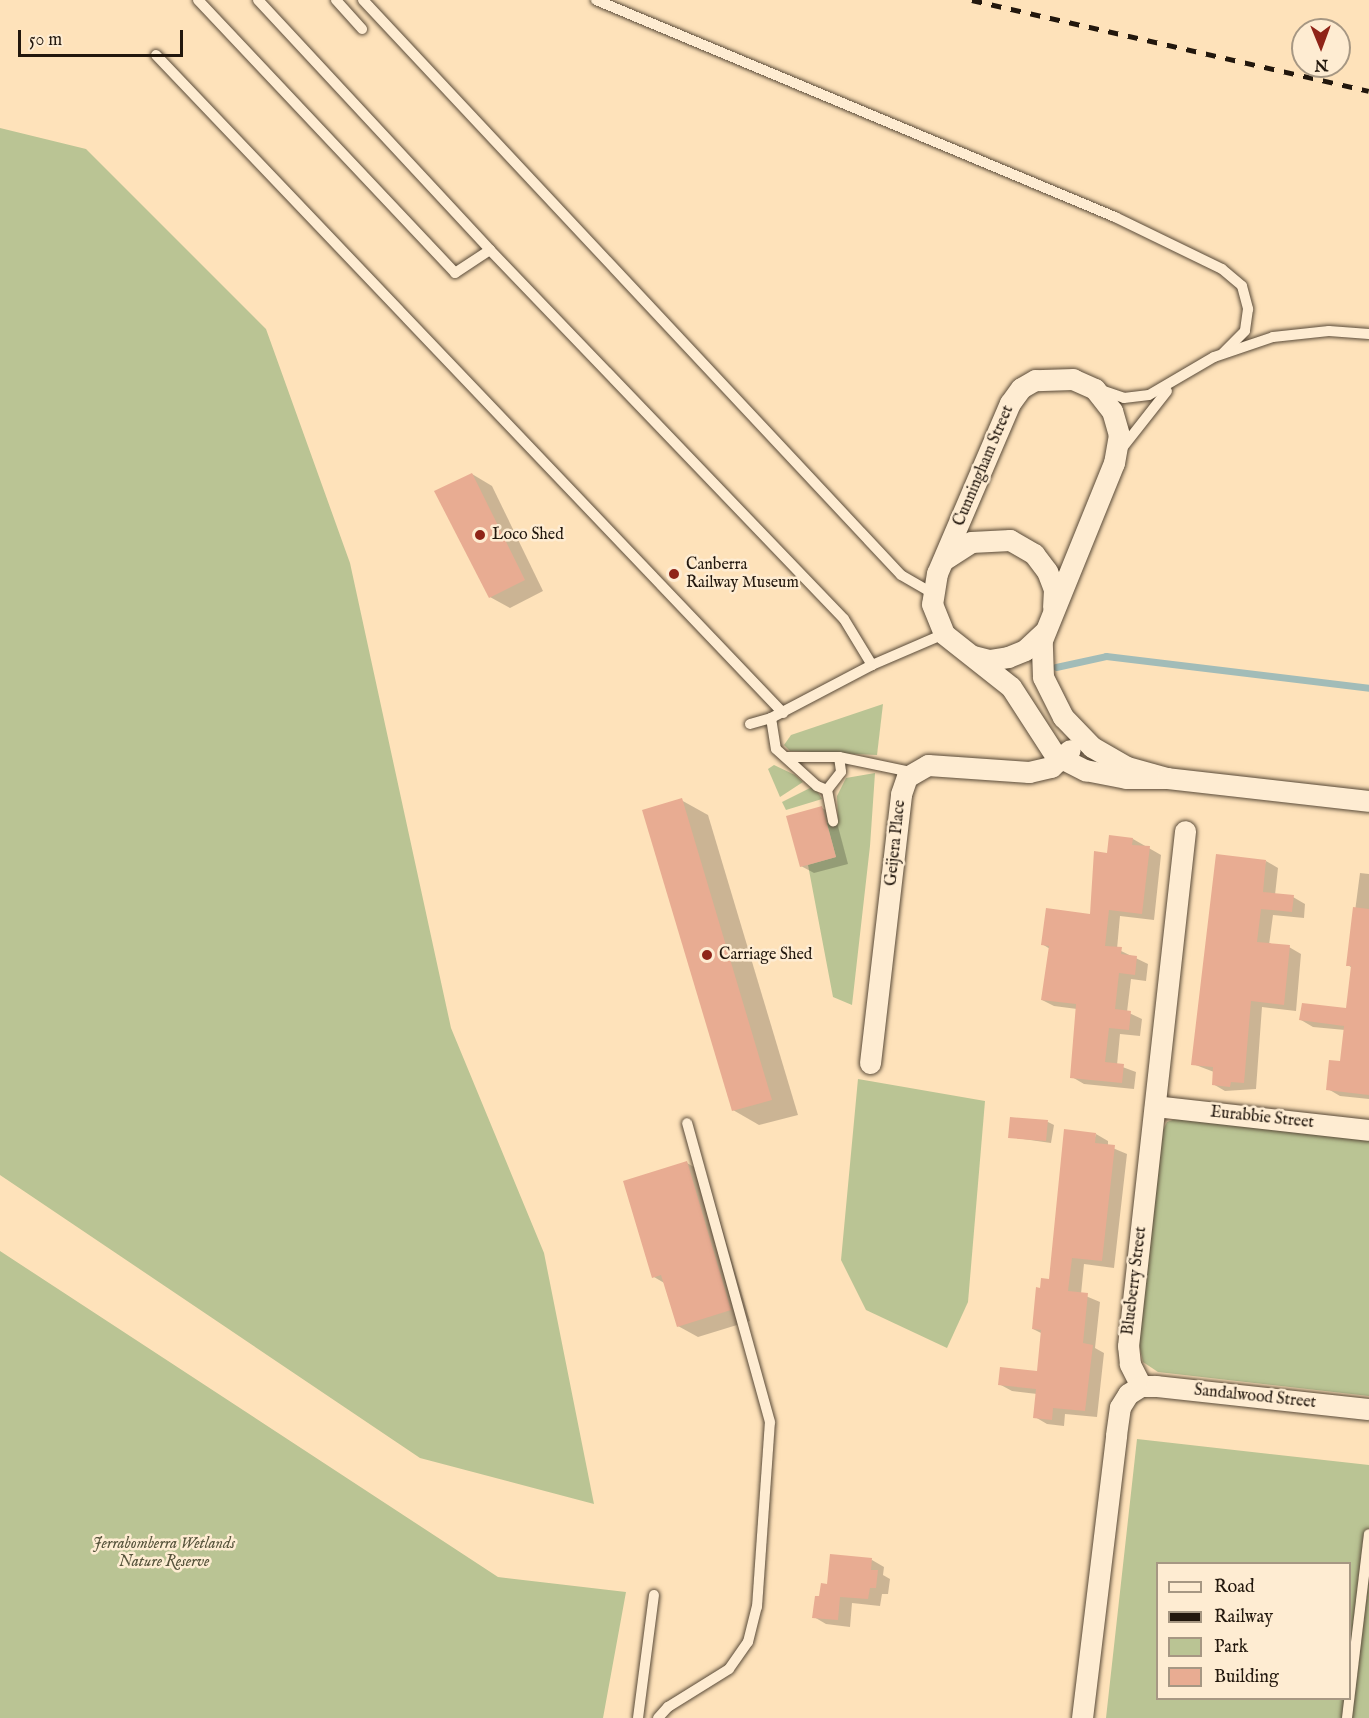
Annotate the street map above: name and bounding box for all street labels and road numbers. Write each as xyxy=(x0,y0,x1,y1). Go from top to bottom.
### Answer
street label: Cunningham Street xyxy=(950,403,1018,529)
street label: Geijera Place xyxy=(882,799,910,887)
street label: Eurabbie Street xyxy=(1209,1103,1315,1133)
street label: Blueberry Street xyxy=(1119,1226,1151,1336)
street label: Sandalwood Street xyxy=(1193,1381,1317,1413)

